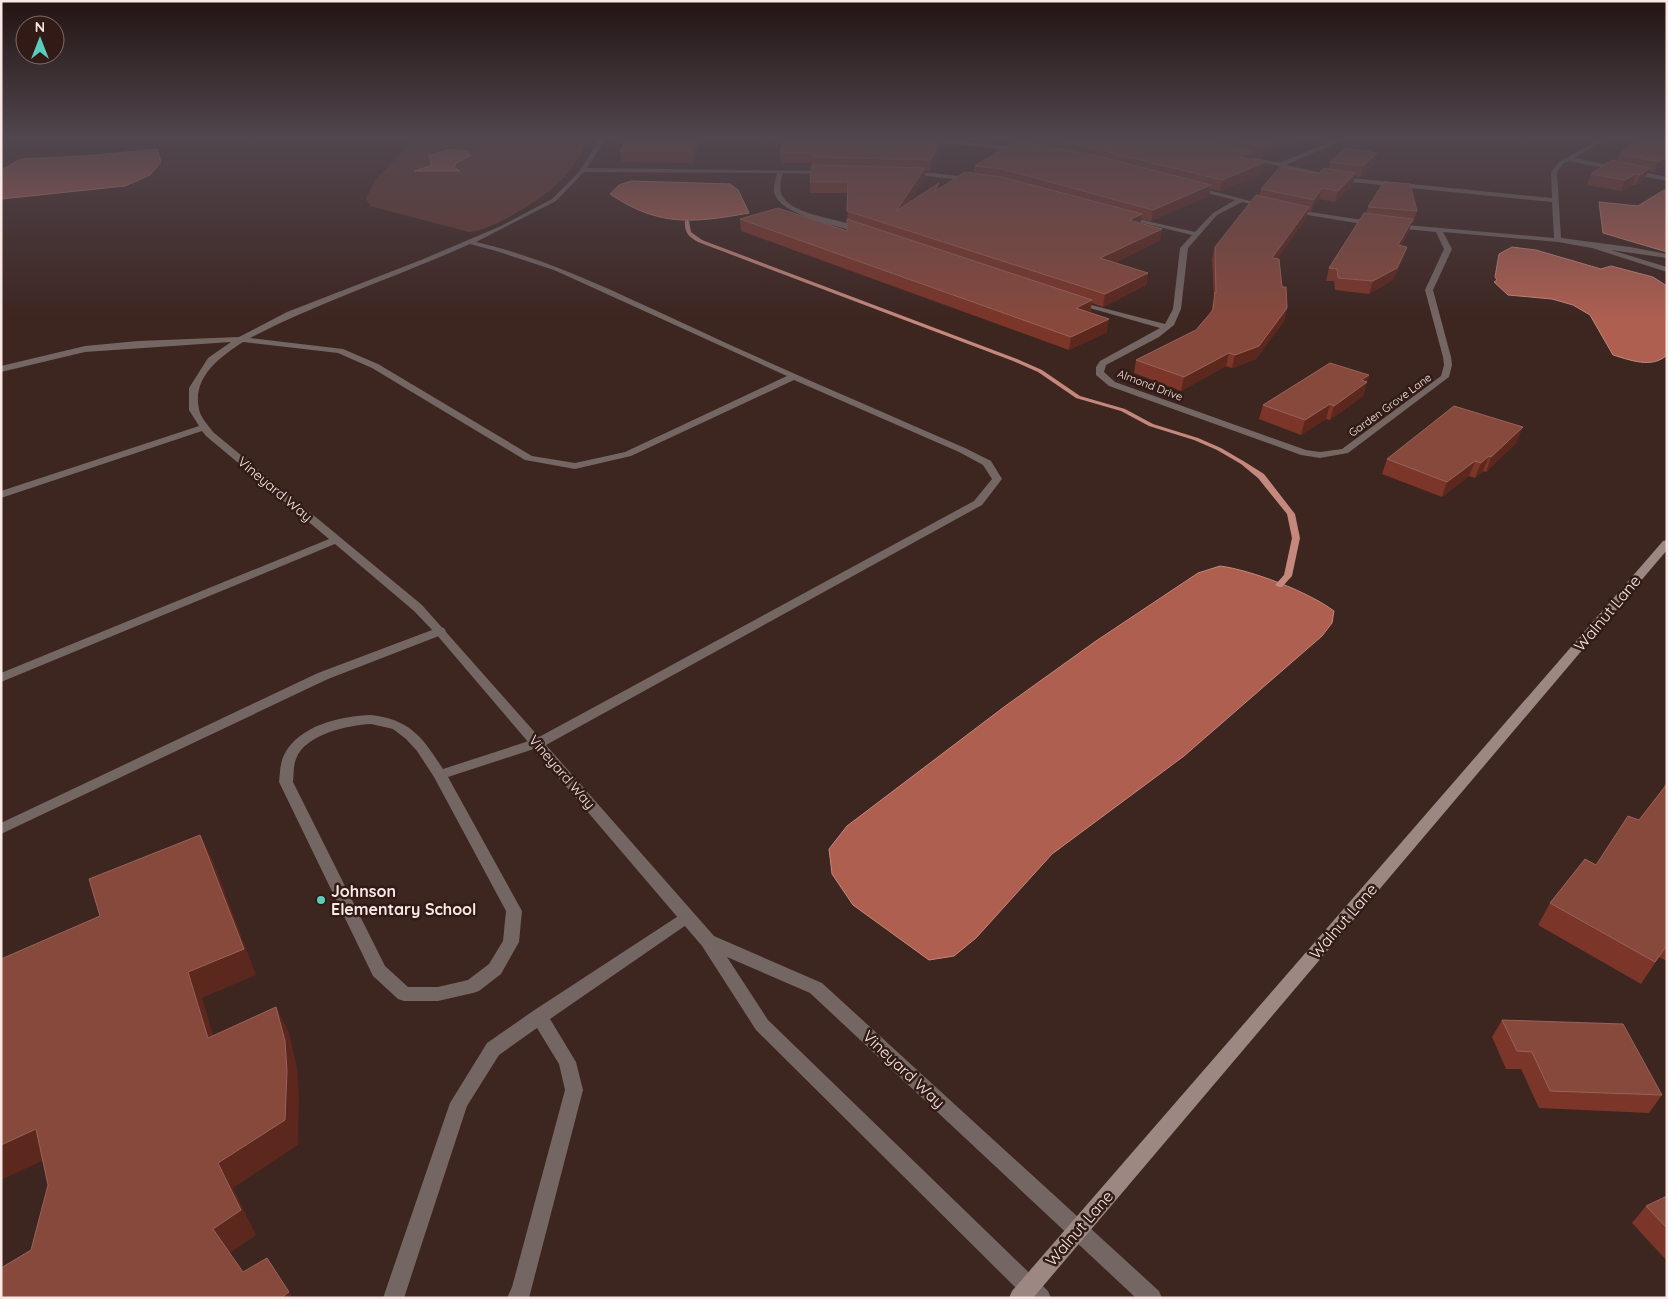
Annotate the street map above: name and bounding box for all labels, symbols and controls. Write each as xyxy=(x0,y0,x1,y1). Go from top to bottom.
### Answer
north arrow xyxy=(15,15,65,65)
text: N xyxy=(35,18,45,36)
street label: Almond Drive xyxy=(1115,366,1185,404)
street label: Garden Grove Lane xyxy=(1346,370,1434,440)
street label: Vineyard Way xyxy=(234,453,316,525)
street label: Walnut Lane xyxy=(1569,571,1645,655)
street label: Vineyard Way xyxy=(525,731,599,813)
street label: Walnut Lane xyxy=(1305,879,1381,963)
place label: Johnson Elementary School xyxy=(331,881,476,919)
marker: Johnson Elementary School xyxy=(315,894,327,906)
street label: Vineyard Way xyxy=(859,1026,949,1112)
street label: Walnut Lane xyxy=(1041,1186,1117,1270)

